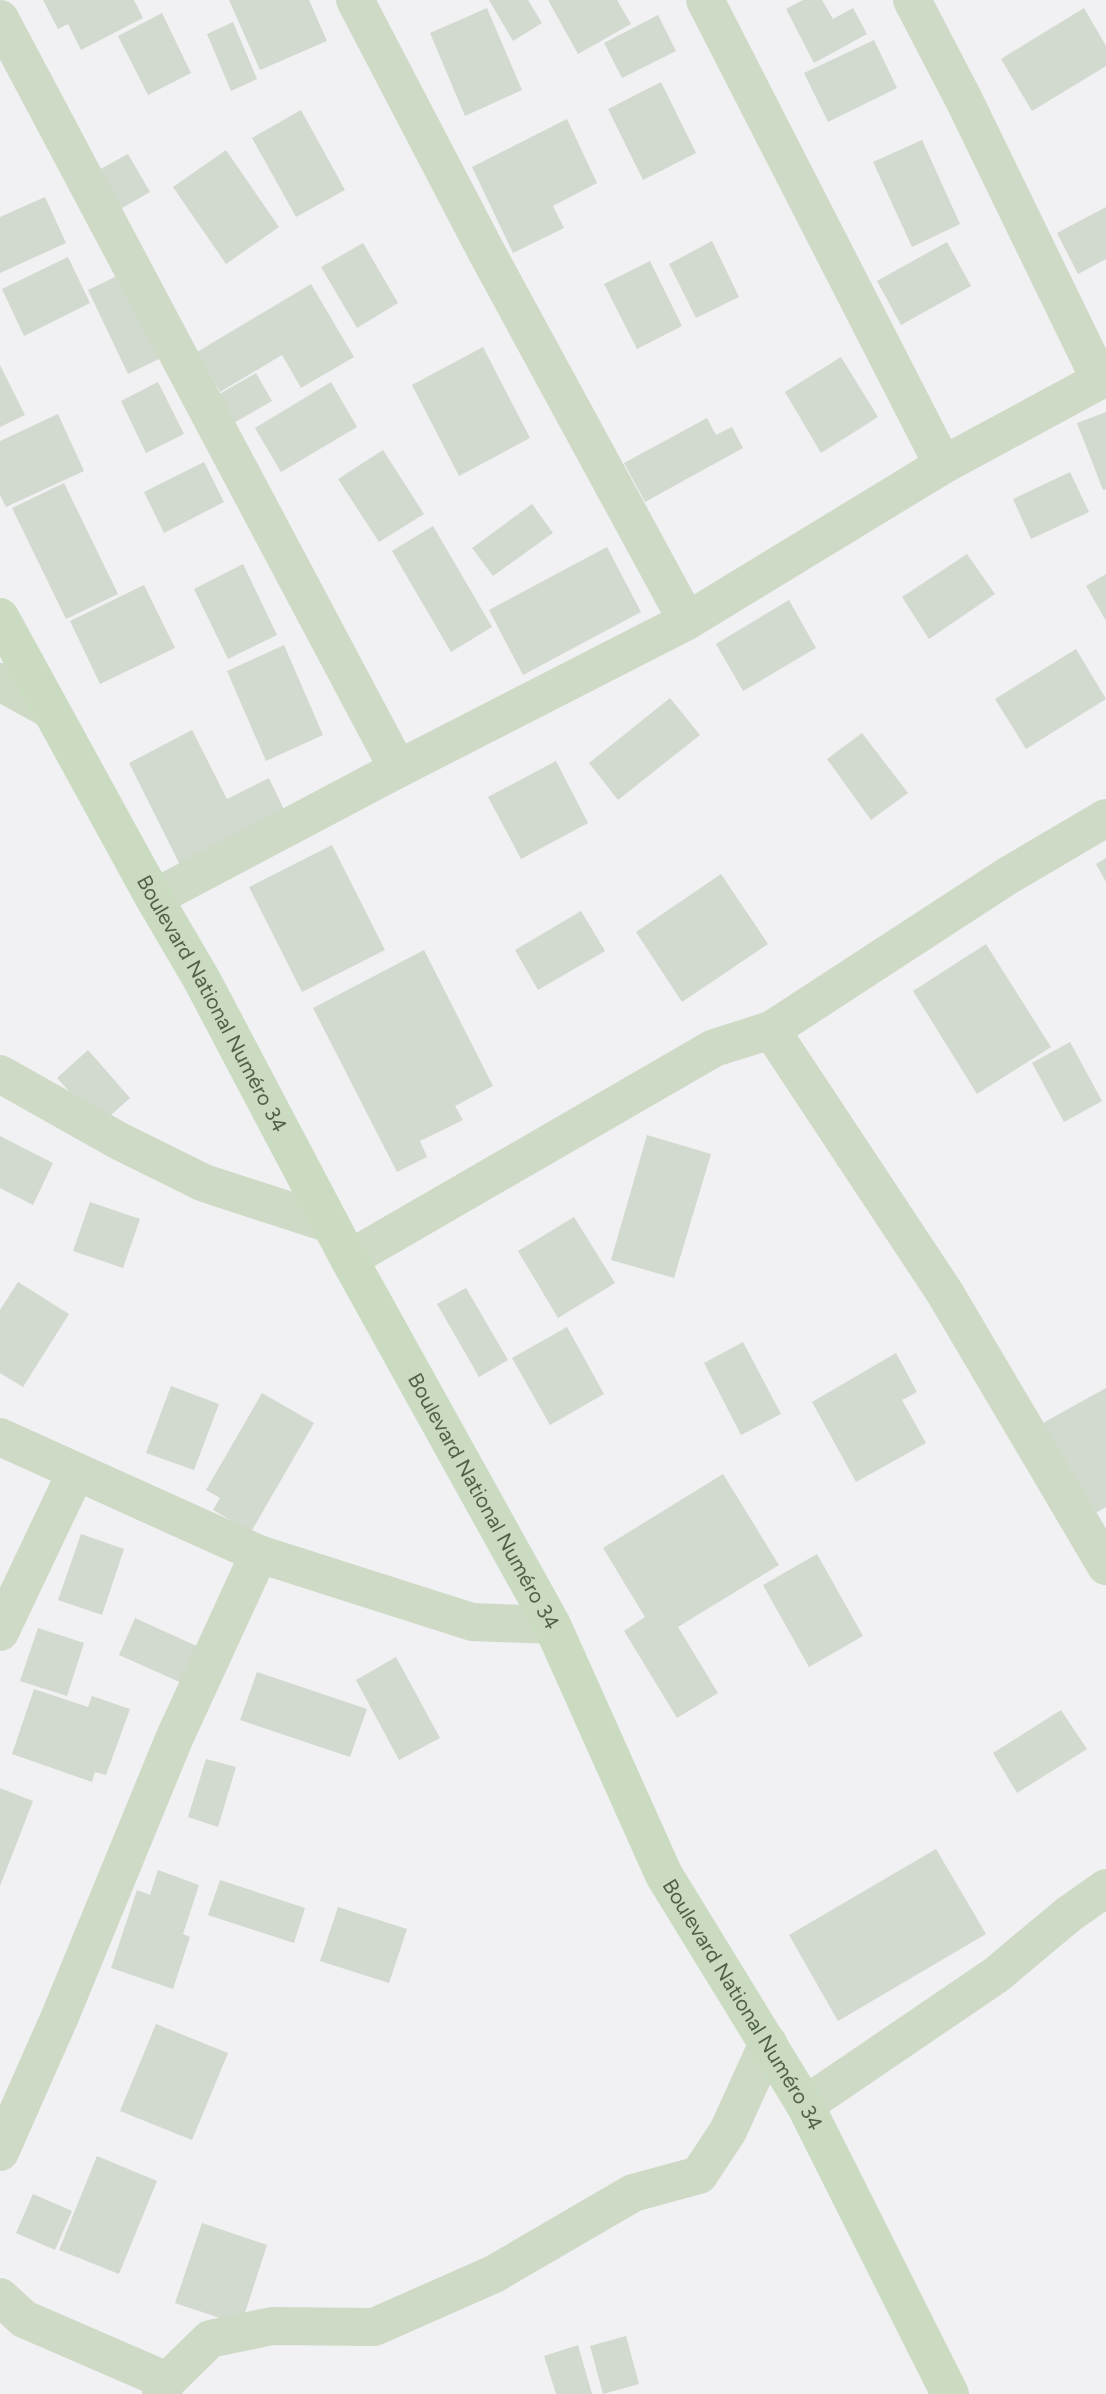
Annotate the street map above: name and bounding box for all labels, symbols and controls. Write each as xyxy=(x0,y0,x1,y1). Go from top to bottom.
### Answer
street label: Boulevard National Numéro 34 xyxy=(132,871,293,1136)
street label: Boulevard National Numéro 34 xyxy=(403,1369,565,1634)
street label: Boulevard National Numéro 34 xyxy=(658,1874,829,2134)

